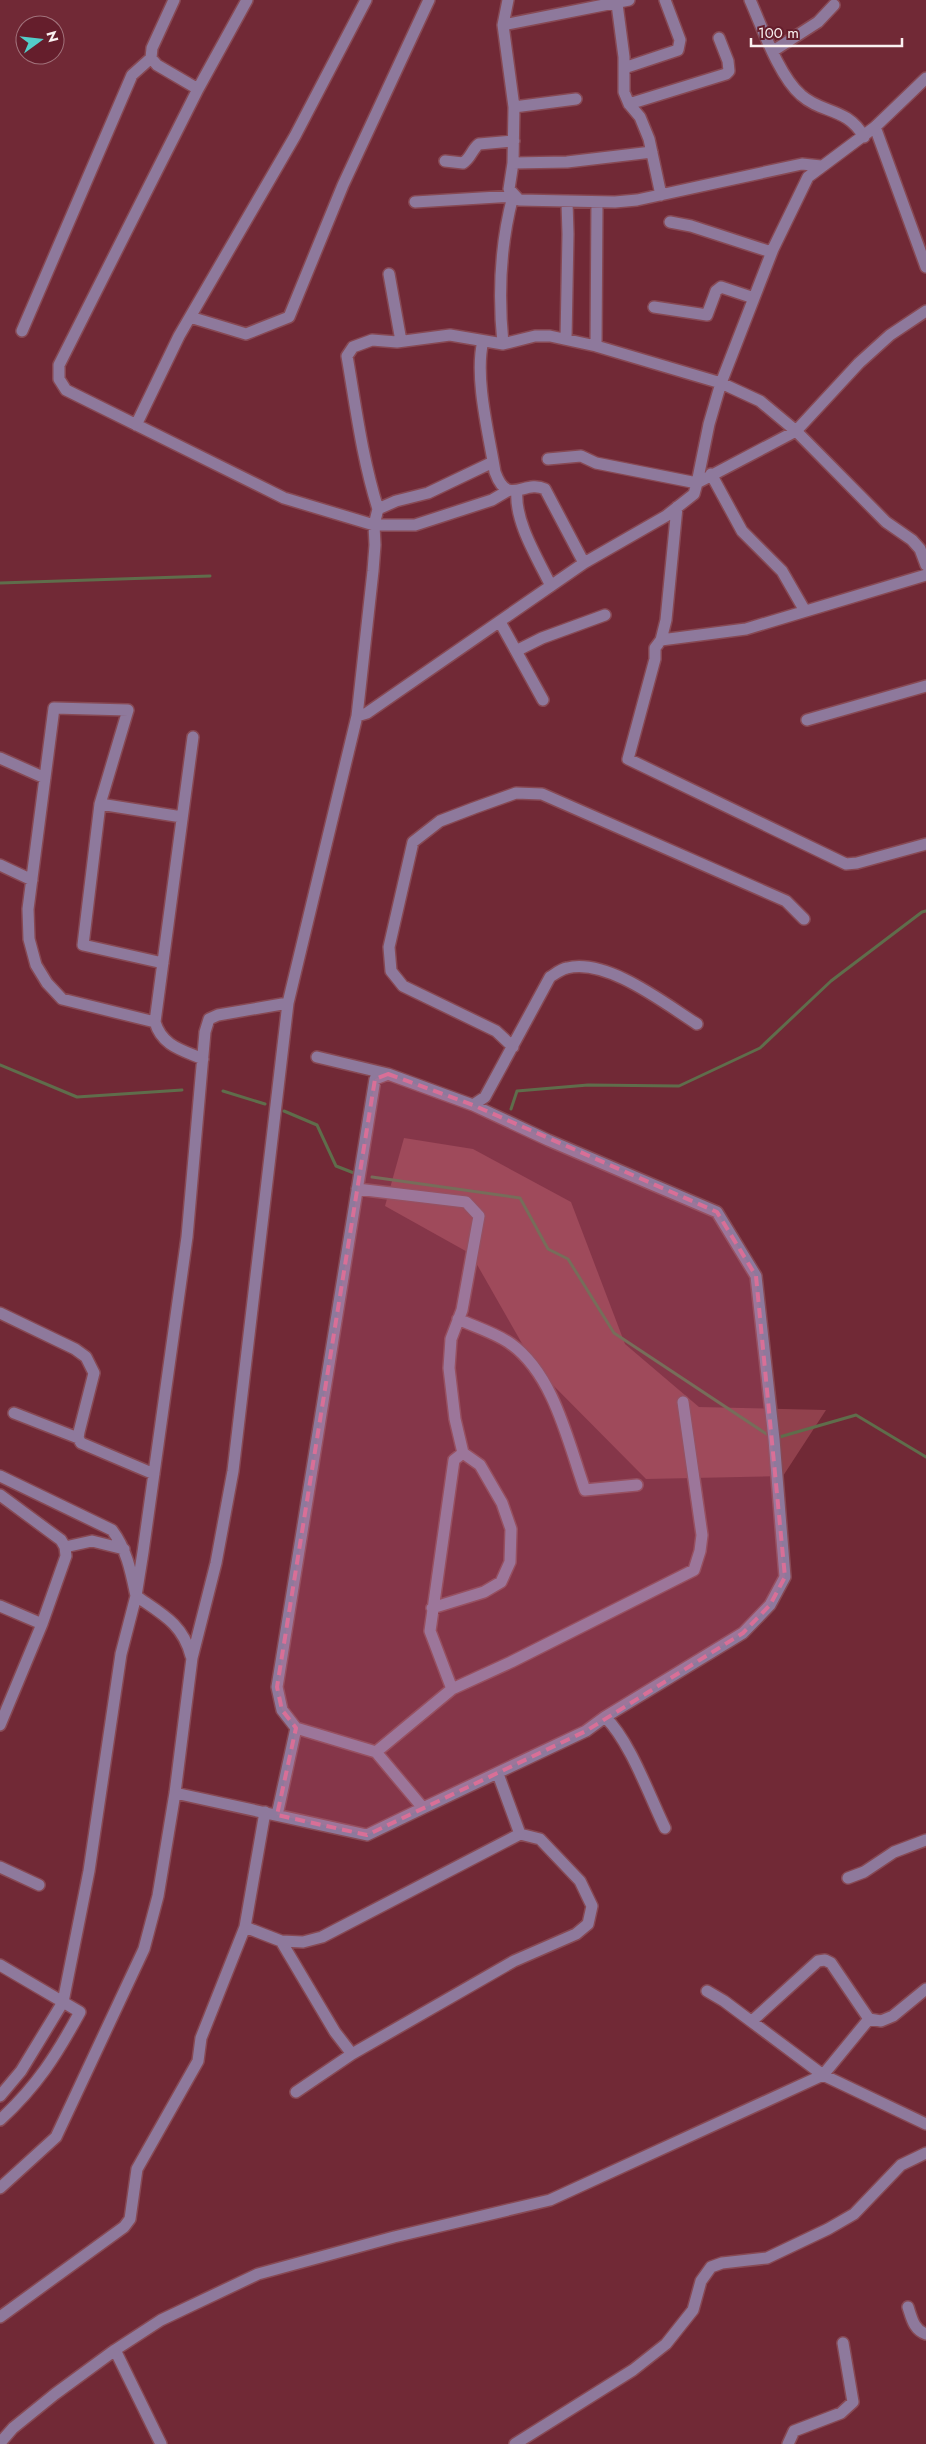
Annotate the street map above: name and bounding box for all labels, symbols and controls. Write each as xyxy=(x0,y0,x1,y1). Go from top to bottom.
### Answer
north arrow xyxy=(15,15,65,65)
scale bar xyxy=(751,15,902,47)
text: 100 m xyxy=(758,22,799,44)
text: N xyxy=(41,29,64,45)

